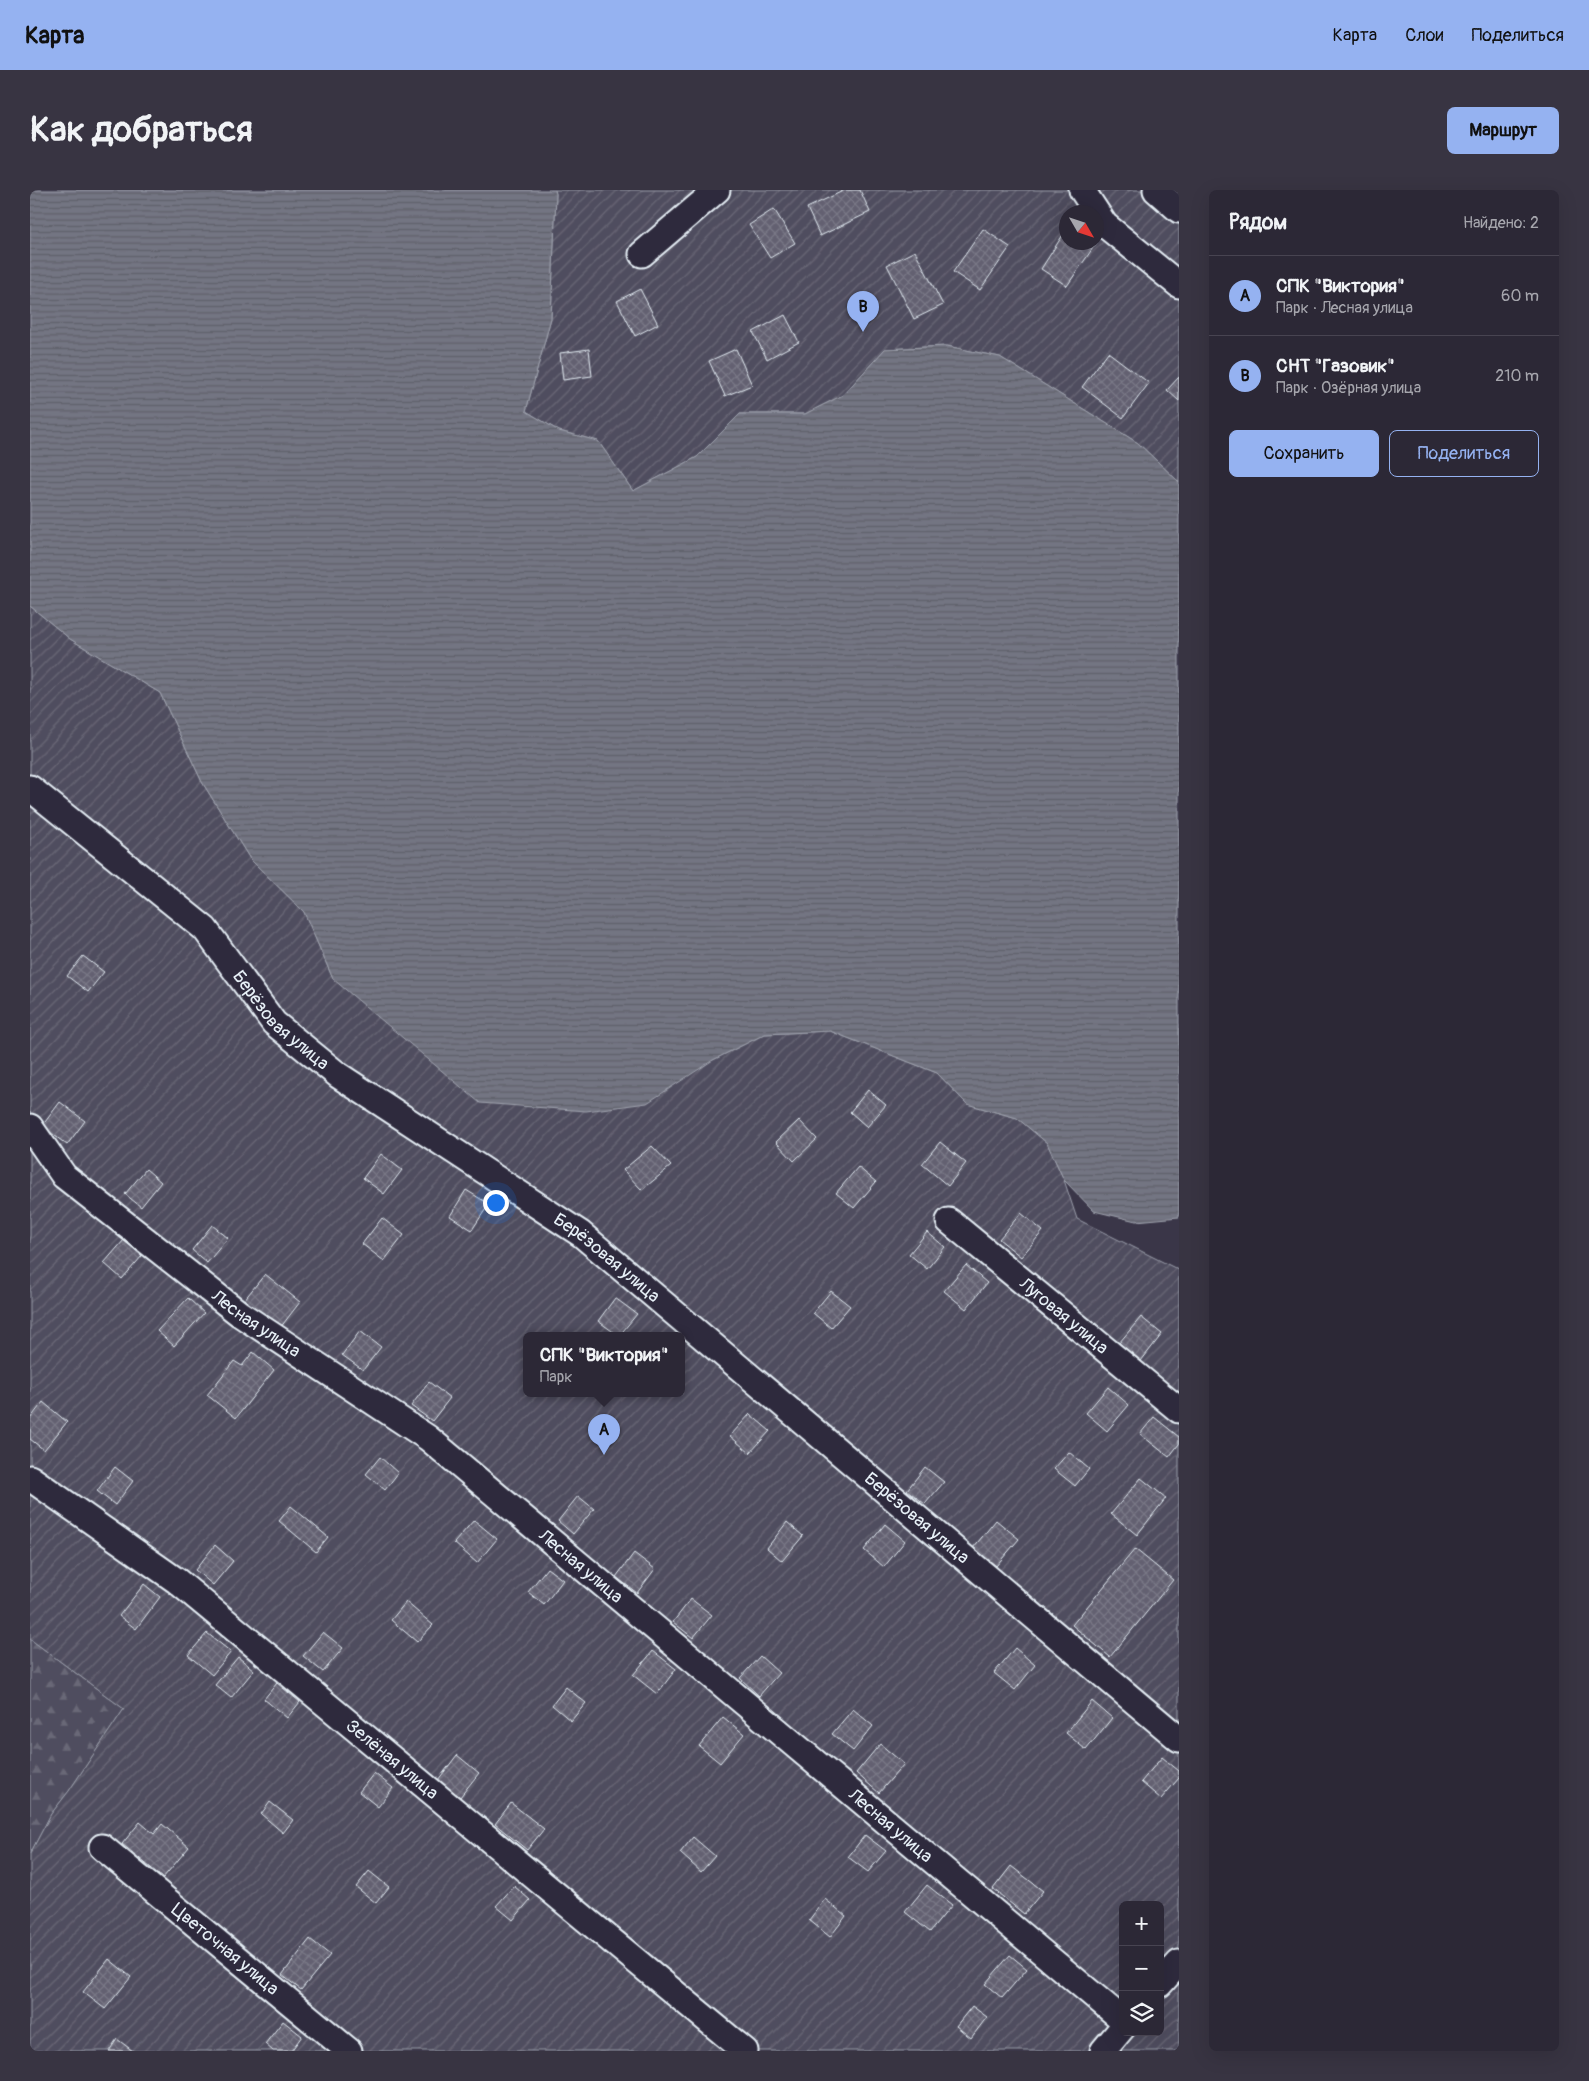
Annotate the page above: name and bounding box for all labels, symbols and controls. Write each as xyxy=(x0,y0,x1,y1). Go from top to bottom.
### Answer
text: Карта xyxy=(25,21,84,50)
text: Карта xyxy=(1333,24,1377,47)
text: Слои xyxy=(1405,24,1443,47)
text: Поделиться xyxy=(1471,24,1564,47)
button: Маршрут xyxy=(1447,107,1559,154)
text: Как добраться xyxy=(30,108,253,152)
north arrow xyxy=(1059,205,1104,250)
text: Рядом xyxy=(1229,209,1287,236)
text: Найдено: 2 xyxy=(1463,213,1539,233)
text: СПК "Виктория" xyxy=(1276,274,1405,298)
text: A xyxy=(1240,286,1250,306)
text: 60 m xyxy=(1501,286,1539,306)
pin: B xyxy=(847,291,879,332)
text: Парк · Лесная улица xyxy=(1276,298,1413,318)
text: СНТ "Газовик" xyxy=(1276,354,1395,378)
text: B xyxy=(1240,366,1250,386)
text: 210 m xyxy=(1495,366,1539,386)
text: Парк · Озёрная улица xyxy=(1276,378,1421,398)
button: Сохранить xyxy=(1229,430,1379,477)
button: Поделиться xyxy=(1389,430,1539,477)
street label: Берёзовая улица xyxy=(227,966,334,1075)
your location xyxy=(483,1190,509,1216)
street label: Берёзовая улица xyxy=(549,1208,665,1308)
street label: Луговая улица xyxy=(1014,1272,1113,1359)
street label: Лесная улица xyxy=(206,1284,305,1363)
popup xyxy=(523,1332,685,1397)
text: СПК "Виктория" xyxy=(540,1343,668,1367)
text: Парк xyxy=(540,1367,573,1387)
pin: A xyxy=(588,1414,620,1455)
street label: Берёзовая улица xyxy=(859,1467,974,1569)
street label: Лесная улица xyxy=(533,1524,628,1608)
street label: Зелёная улица xyxy=(341,1715,443,1805)
street label: Лесная улица xyxy=(843,1783,937,1868)
street label: Цветочная улица xyxy=(166,1898,284,2000)
map controls xyxy=(1119,1901,1164,2036)
button: + xyxy=(1119,1901,1164,1946)
button: − xyxy=(1119,1946,1164,1991)
button: layers xyxy=(1119,1991,1164,2036)

